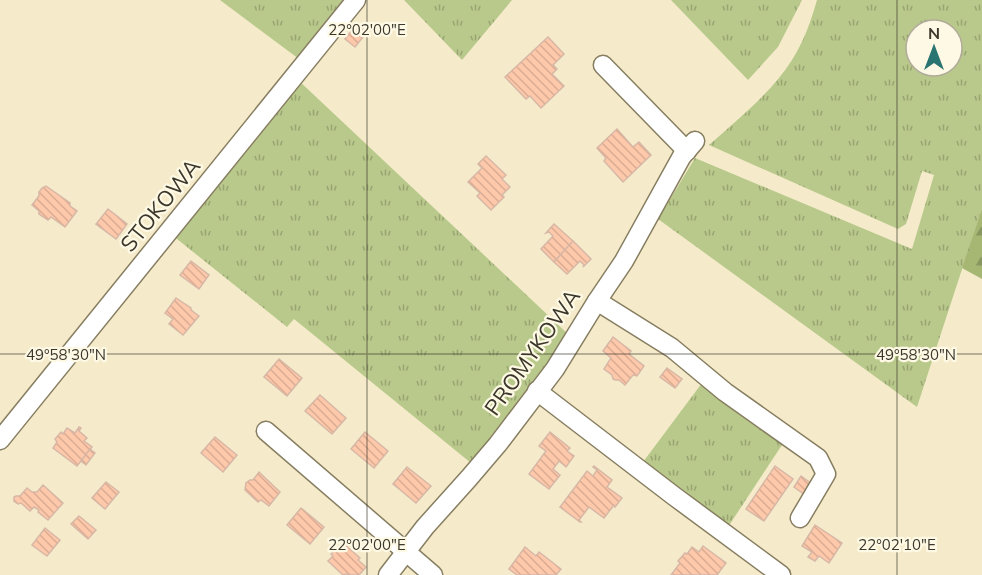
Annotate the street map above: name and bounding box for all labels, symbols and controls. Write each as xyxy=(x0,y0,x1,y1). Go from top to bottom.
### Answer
north arrow xyxy=(904,18,964,78)
text: 22°02'00"E xyxy=(328,20,406,39)
text: N xyxy=(928,23,940,43)
street label: STOKOWA xyxy=(114,153,206,257)
street label: PROMYKOWA xyxy=(478,283,586,421)
text: 49°58'30"N xyxy=(26,345,106,364)
text: 49°58'30"N xyxy=(876,345,956,364)
text: 22°02'00"E xyxy=(328,535,406,554)
text: 22°02'10"E xyxy=(858,535,936,554)

